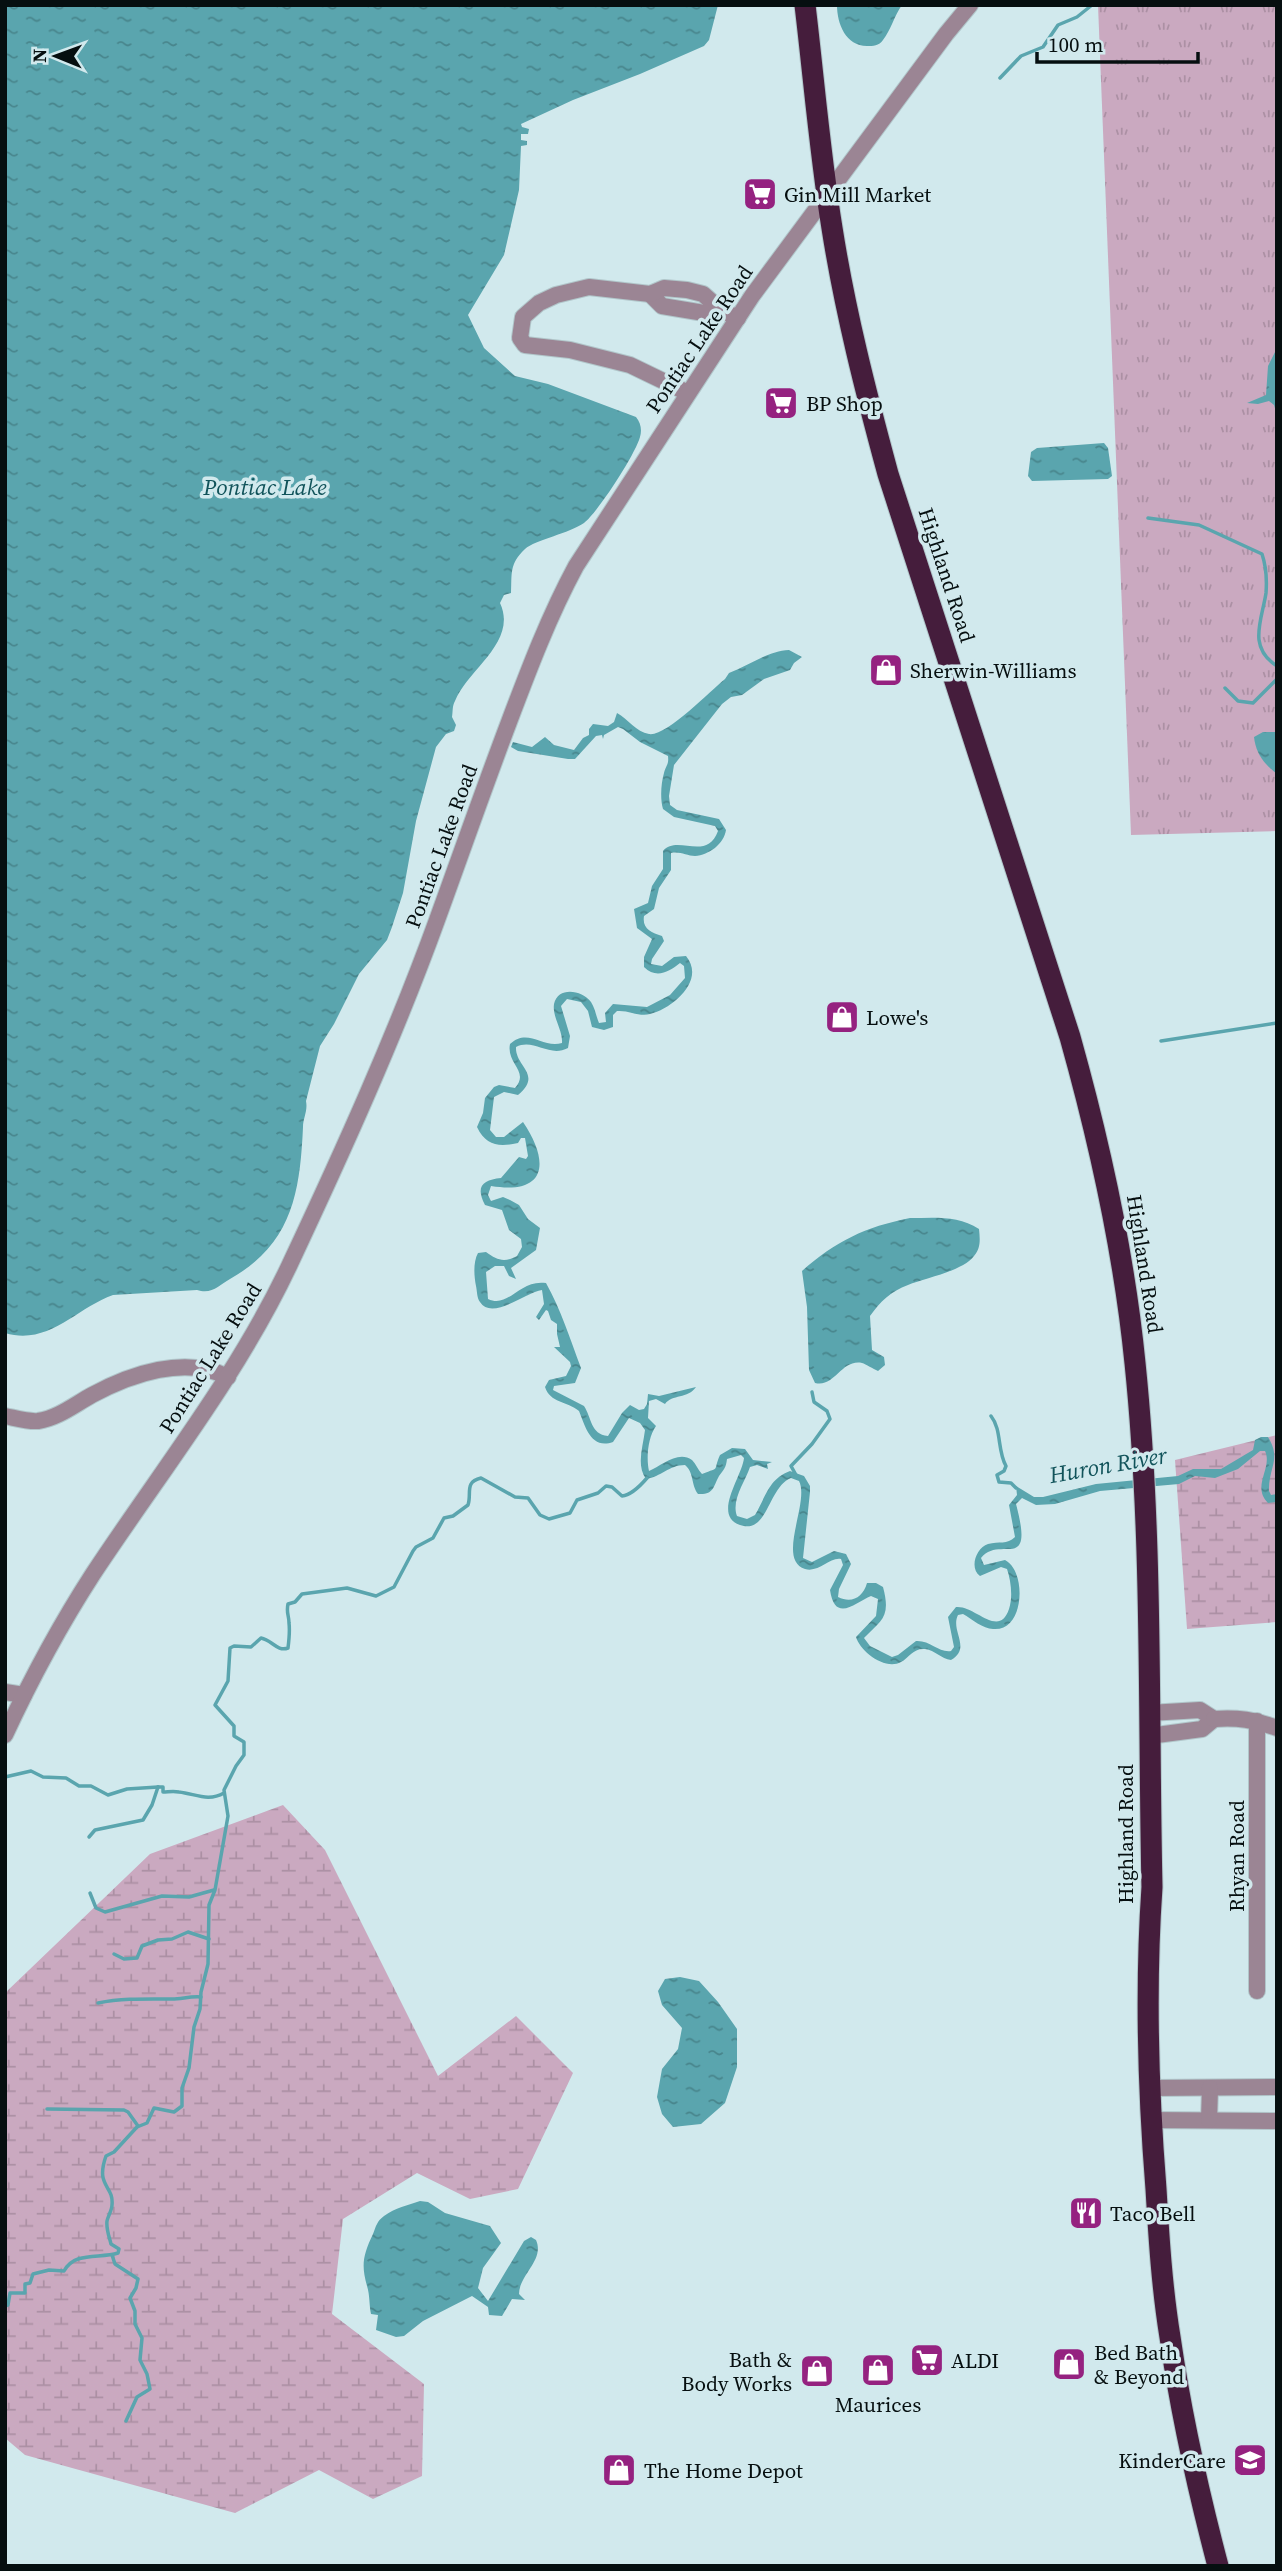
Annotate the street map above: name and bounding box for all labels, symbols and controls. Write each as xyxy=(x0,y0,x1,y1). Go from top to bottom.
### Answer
north arrow xyxy=(21,21,91,91)
scale bar xyxy=(1037,21,1198,65)
text: 100 m xyxy=(1048,30,1103,59)
text: N xyxy=(26,48,52,63)
supermarket icon: Gin Mill Market xyxy=(741,175,779,213)
place label: Gin Mill Market xyxy=(784,180,931,209)
street label: Pontiac Lake Road xyxy=(639,259,759,419)
supermarket icon: BP Shop xyxy=(762,384,800,422)
place label: BP Shop xyxy=(806,389,883,418)
water label: Pontiac Lake xyxy=(202,471,327,503)
street label: Highland Road xyxy=(912,504,982,646)
shop icon: Sherwin-Williams xyxy=(867,651,905,689)
place label: Sherwin-Williams xyxy=(910,656,1077,685)
street label: Pontiac Lake Road xyxy=(398,760,484,932)
shop icon: Lowe's xyxy=(823,998,861,1036)
place label: Lowe's xyxy=(866,1003,928,1032)
street label: Highland Road xyxy=(1120,1193,1170,1335)
street label: Pontiac Lake Road xyxy=(152,1277,268,1439)
water label: Huron River xyxy=(1046,1439,1170,1491)
street label: Highland Road xyxy=(1111,1764,1140,1904)
street label: Rhyan Road xyxy=(1222,1800,1251,1912)
restaurant icon: Taco Bell xyxy=(1067,2194,1105,2232)
place label: Taco Bell xyxy=(1110,2199,1195,2228)
place label: Bed Bath & Beyond xyxy=(1094,2338,1184,2391)
supermarket icon: ALDI xyxy=(908,2341,946,2379)
place label: Bath & Body Works xyxy=(681,2345,792,2398)
shop icon: Bed Bath & Beyond xyxy=(1050,2345,1088,2383)
place label: ALDI xyxy=(951,2346,999,2375)
shop icon: Maurices xyxy=(859,2351,897,2389)
shop icon: Bath & Body Works xyxy=(798,2352,836,2390)
place label: Maurices xyxy=(835,2390,921,2419)
school or university icon: KinderCare xyxy=(1231,2441,1269,2479)
place label: KinderCare xyxy=(1118,2446,1226,2475)
shop icon: The Home Depot xyxy=(600,2451,638,2489)
place label: The Home Depot xyxy=(644,2456,803,2485)

